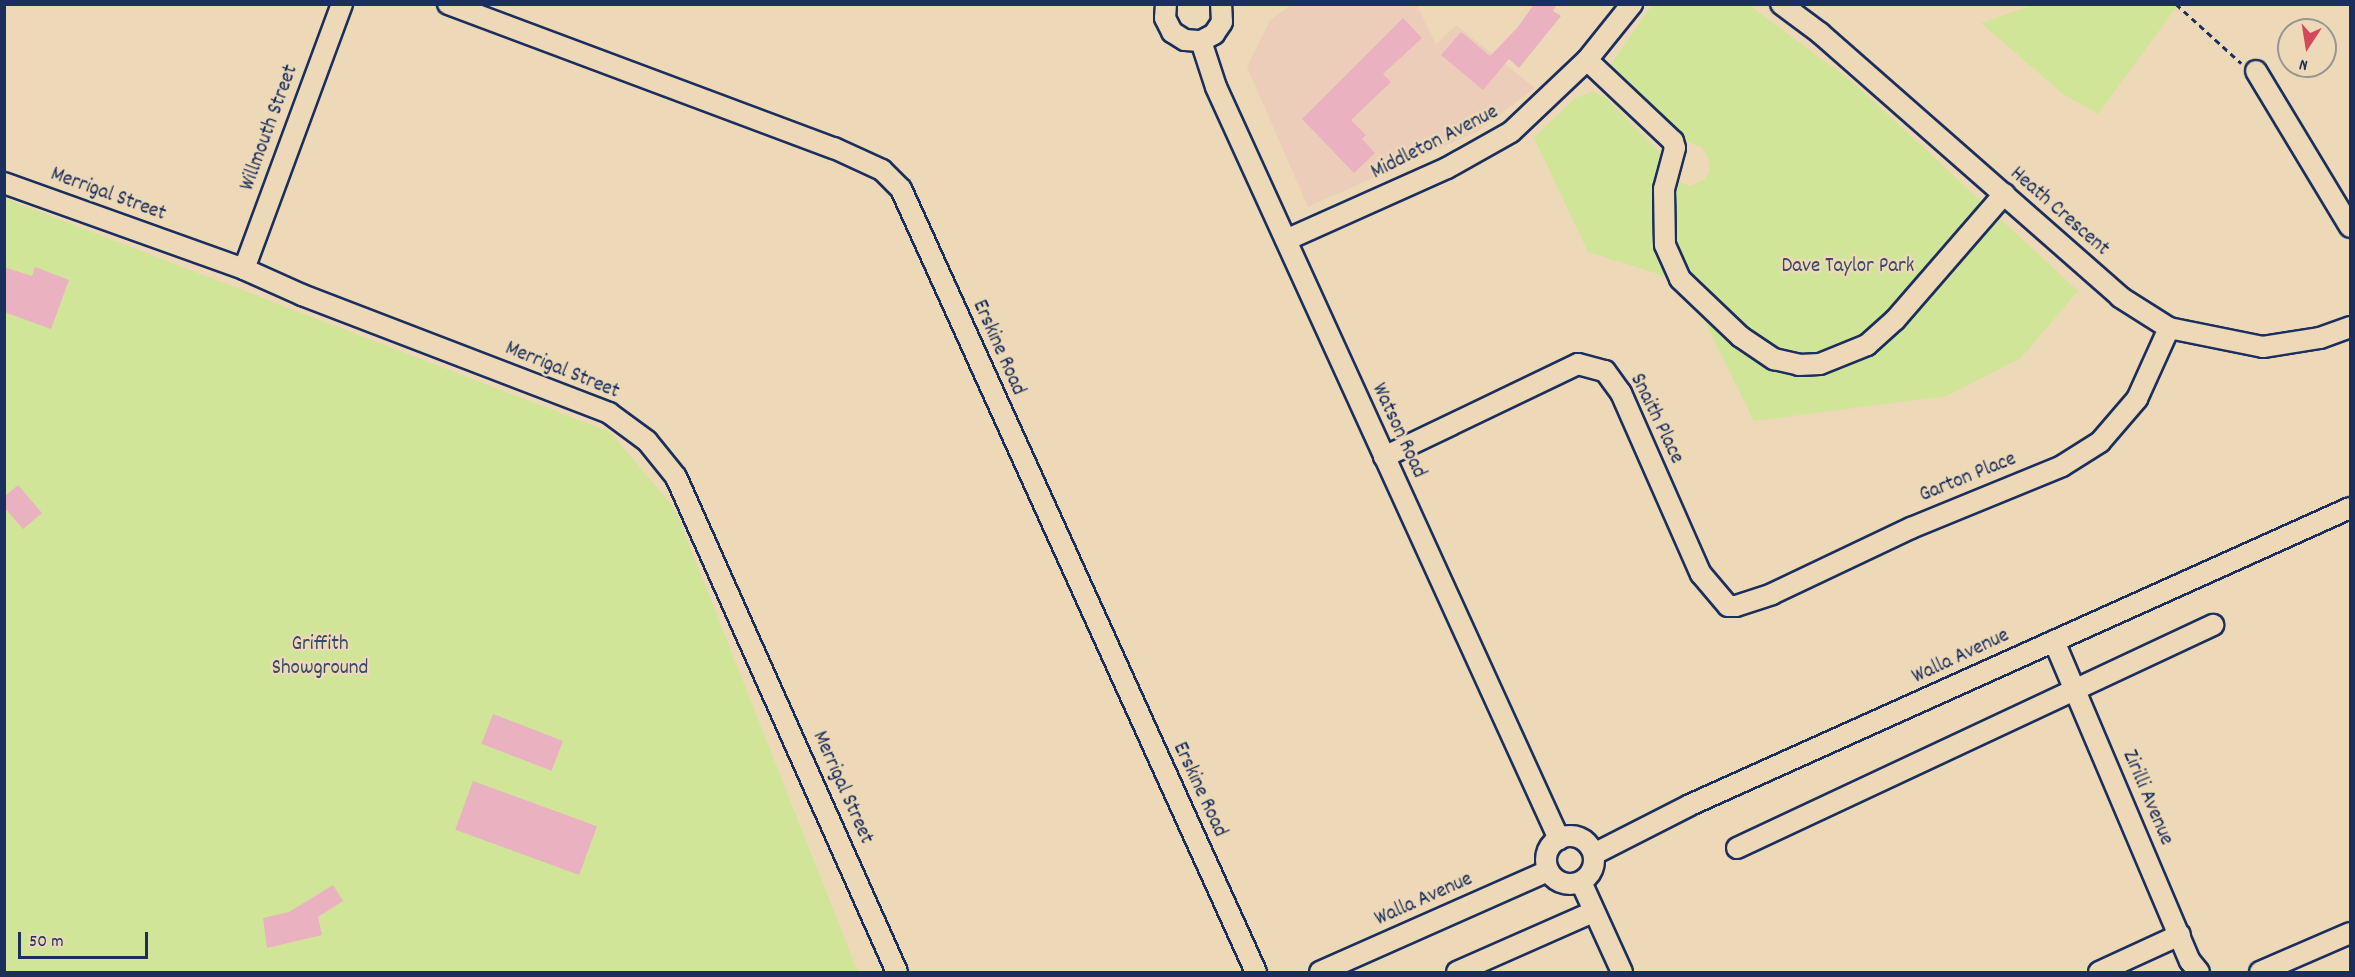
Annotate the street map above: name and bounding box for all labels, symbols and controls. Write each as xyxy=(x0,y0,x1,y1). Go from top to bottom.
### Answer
north arrow xyxy=(2277,18,2337,78)
text: N xyxy=(2297,52,2310,76)
street label: Willmouth Street xyxy=(236,62,304,194)
street label: Middleton Avenue xyxy=(1367,100,1503,186)
street label: Merrigal Street xyxy=(47,162,169,228)
street label: Heath Crescent xyxy=(2004,162,2114,262)
park label: Dave Taylor Park xyxy=(1782,254,1914,280)
street label: Erskine Road xyxy=(966,296,1030,400)
street label: Merrigal Street xyxy=(501,337,623,405)
street label: Snaith Place xyxy=(1623,370,1689,468)
street label: Watson Road xyxy=(1365,380,1431,482)
street label: Garton Place xyxy=(1916,447,2020,509)
street label: Walla Avenue xyxy=(1909,624,2013,690)
park label: Griffith Showground xyxy=(272,632,368,682)
street label: Merrigal Street xyxy=(806,728,878,848)
street label: Erskine Road xyxy=(1166,739,1232,841)
street label: Zirilli Avenue xyxy=(2116,747,2178,849)
street label: Walla Avenue xyxy=(1371,867,1477,933)
scale bar xyxy=(21,920,152,958)
text: 50 m xyxy=(29,930,64,955)

